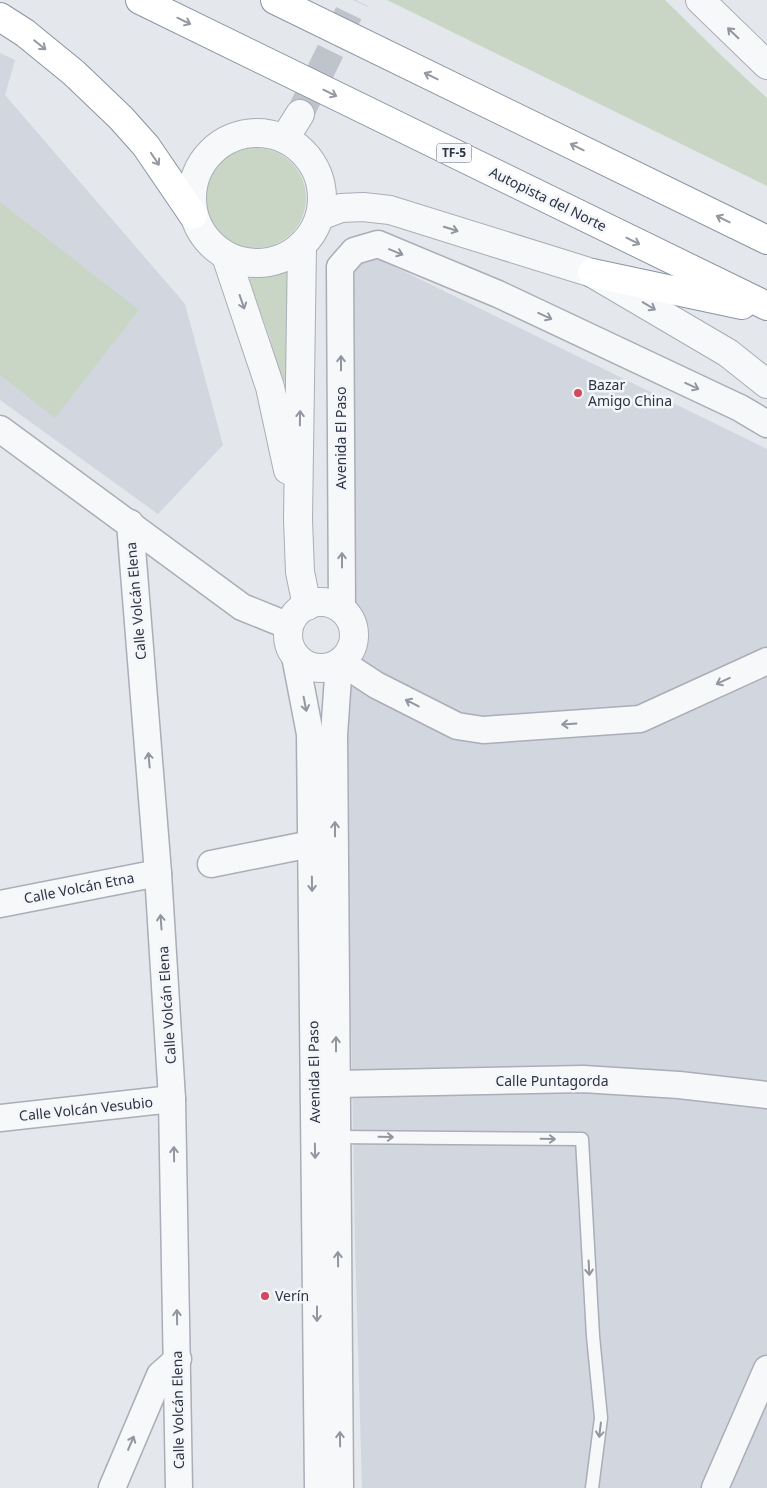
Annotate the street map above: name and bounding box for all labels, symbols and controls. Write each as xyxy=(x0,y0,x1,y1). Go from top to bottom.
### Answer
one-way arrow xyxy=(176,17,191,27)
one-way arrow xyxy=(727,27,740,39)
one-way arrow xyxy=(33,39,46,50)
one-way arrow xyxy=(424,71,439,80)
one-way arrow xyxy=(322,88,337,98)
one-way arrow xyxy=(570,142,585,151)
road number: TF-5 xyxy=(436,144,472,162)
one-way arrow xyxy=(150,151,160,165)
street label: Autopista del Norte xyxy=(486,162,610,235)
one-way arrow xyxy=(716,213,731,223)
one-way arrow xyxy=(443,225,459,234)
one-way arrow xyxy=(626,236,641,246)
one-way arrow xyxy=(388,248,403,257)
one-way arrow xyxy=(237,294,247,310)
one-way arrow xyxy=(642,302,656,312)
one-way arrow xyxy=(537,312,552,322)
one-way arrow xyxy=(336,355,346,372)
place label: Bazar Amigo China xyxy=(588,375,672,410)
one-way arrow xyxy=(684,381,699,391)
street label: Avenida El Paso xyxy=(331,387,350,489)
marker: Bazar Amigo China xyxy=(572,387,584,399)
one-way arrow xyxy=(295,411,305,427)
street label: Calle Volcán Elena xyxy=(121,541,150,661)
one-way arrow xyxy=(337,553,347,569)
one-way arrow xyxy=(716,677,731,687)
one-way arrow xyxy=(300,696,310,712)
one-way arrow xyxy=(405,698,420,707)
one-way arrow xyxy=(561,720,577,729)
one-way arrow xyxy=(144,752,154,768)
one-way arrow xyxy=(330,822,340,838)
street label: Calle Volcán Etna xyxy=(22,868,136,908)
one-way arrow xyxy=(307,876,317,892)
one-way arrow xyxy=(157,914,166,930)
street label: Calle Volcán Elena xyxy=(153,945,180,1065)
street label: Avenida El Paso xyxy=(303,1020,324,1124)
one-way arrow xyxy=(331,1037,341,1053)
street label: Calle Puntagorda xyxy=(495,1071,609,1090)
street label: Calle Volcán Vesubio xyxy=(18,1092,154,1125)
one-way arrow xyxy=(378,1132,394,1142)
one-way arrow xyxy=(540,1134,556,1144)
one-way arrow xyxy=(310,1143,320,1159)
one-way arrow xyxy=(169,1147,178,1163)
one-way arrow xyxy=(333,1252,343,1268)
one-way arrow xyxy=(585,1260,594,1276)
place label: Verín xyxy=(275,1286,309,1305)
marker: Verín xyxy=(259,1290,271,1302)
one-way arrow xyxy=(312,1305,322,1321)
one-way arrow xyxy=(172,1309,182,1326)
street label: Calle Volcán Elena xyxy=(167,1351,188,1469)
one-way arrow xyxy=(595,1421,605,1437)
one-way arrow xyxy=(335,1432,345,1448)
one-way arrow xyxy=(127,1436,137,1451)

